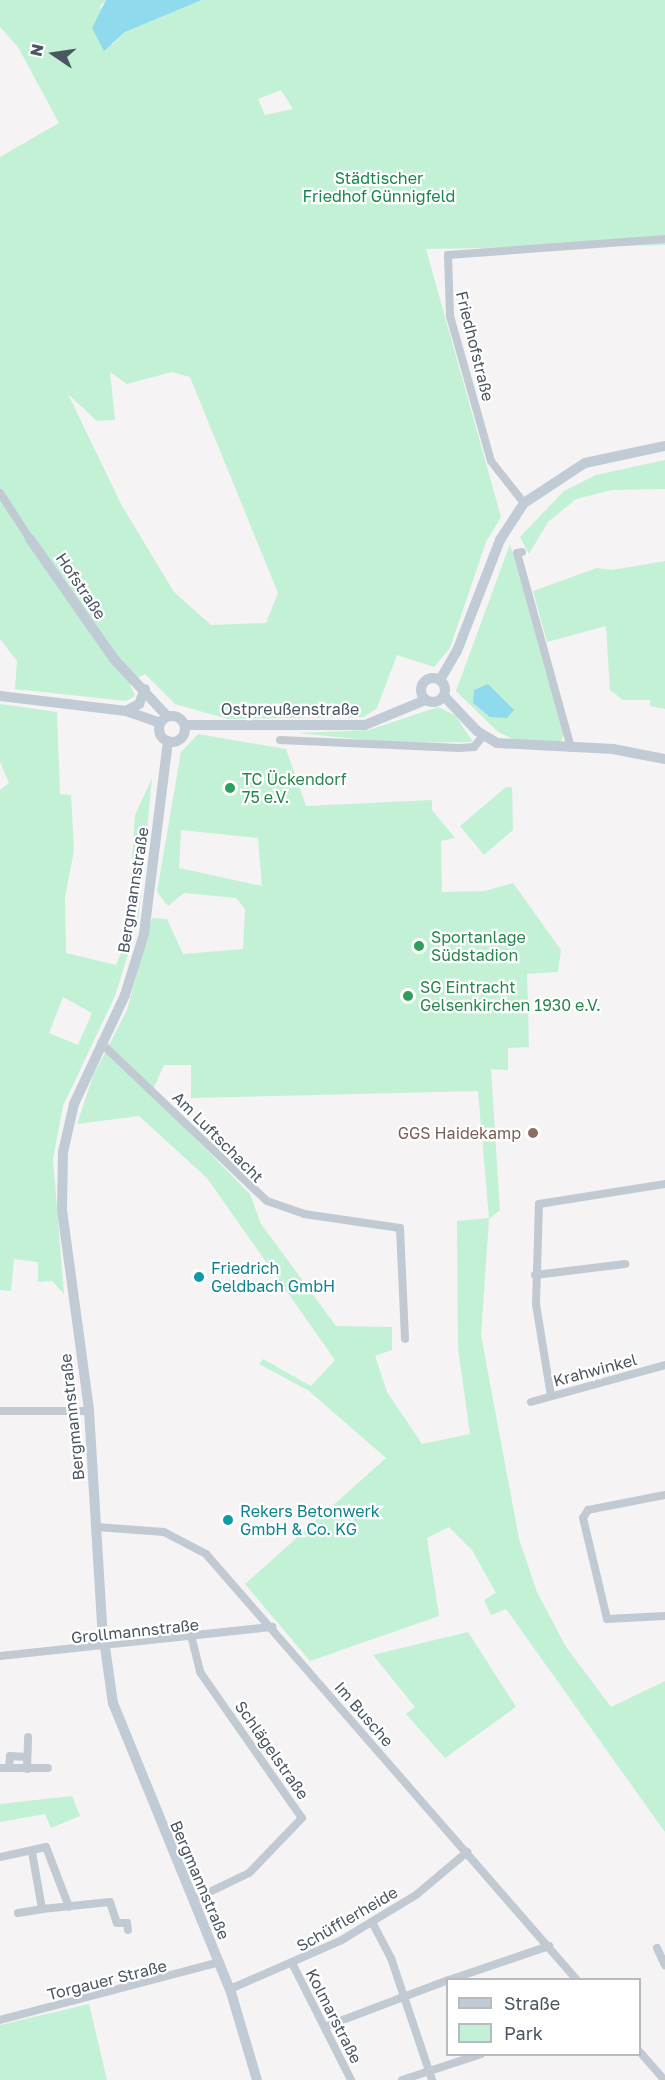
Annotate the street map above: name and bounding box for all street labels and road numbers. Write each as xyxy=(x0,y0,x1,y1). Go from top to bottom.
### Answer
street label: Friedhofstraße xyxy=(452,289,498,403)
street label: Hofstraße xyxy=(52,549,110,623)
street label: Ostpreußenstraße xyxy=(221,699,359,719)
street label: Bergmannstraße xyxy=(114,826,152,954)
street label: Am Luftschacht xyxy=(169,1088,267,1186)
street label: Krahwinkel xyxy=(551,1350,639,1390)
street label: Bergmannstraße xyxy=(56,1353,88,1481)
street label: Grollmannstraße xyxy=(70,1615,200,1647)
street label: Im Busche xyxy=(331,1678,397,1750)
street label: Schlägelstraße xyxy=(231,1697,313,1803)
street label: Bergmannstraße xyxy=(166,1818,234,1942)
street label: Schüfflerheide xyxy=(293,1882,401,1956)
street label: Torgauer Straße xyxy=(45,1956,169,2004)
street label: Kolmarstraße xyxy=(302,1966,366,2066)

